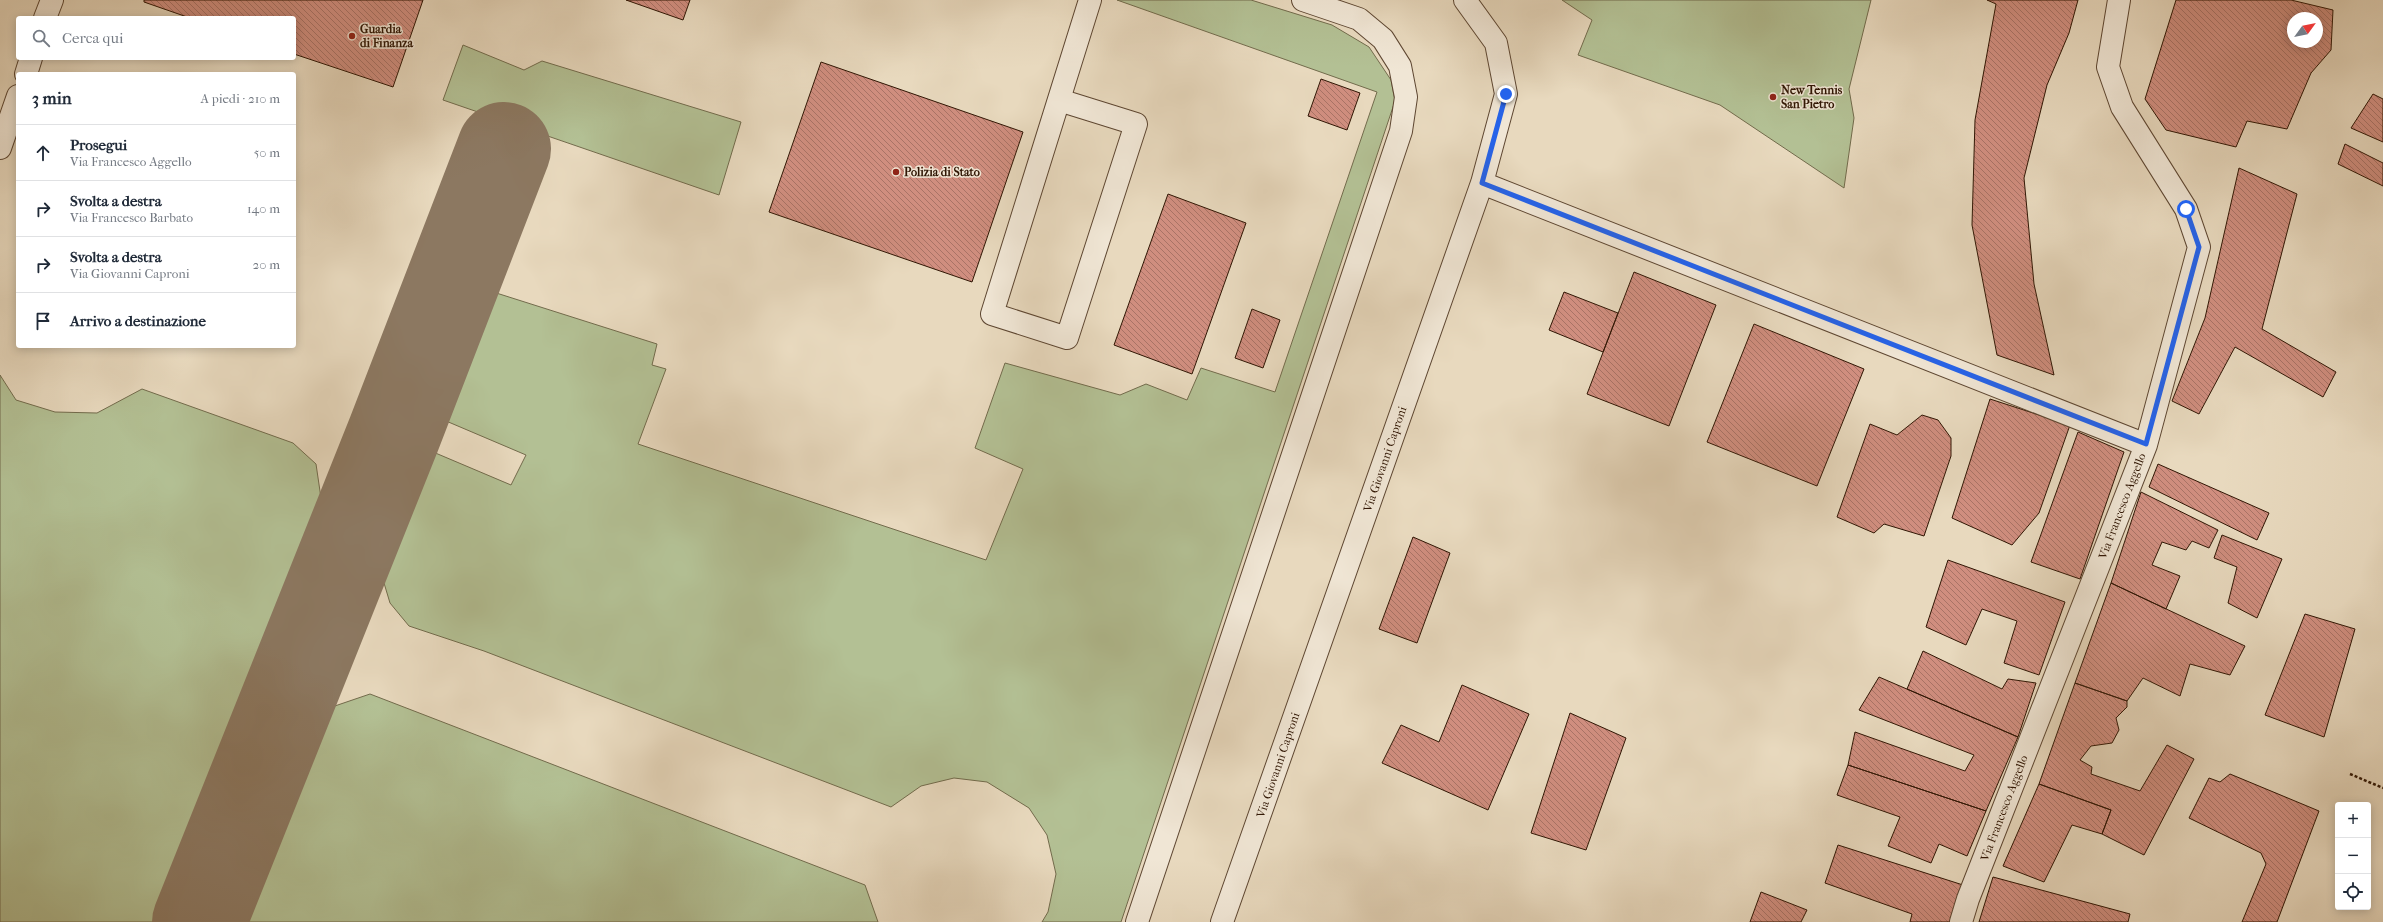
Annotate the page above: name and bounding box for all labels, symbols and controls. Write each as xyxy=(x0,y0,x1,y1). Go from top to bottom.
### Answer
north arrow xyxy=(2287,12,2323,48)
search box xyxy=(16,16,296,60)
place label: Guardia di Finanza xyxy=(360,22,413,50)
icon: search xyxy=(30,27,52,49)
text: Cerca qui xyxy=(62,29,123,47)
marker: Guardia di Finanza xyxy=(347,31,357,41)
place label: New Tennis San Pietro xyxy=(1781,83,1843,111)
route end xyxy=(1497,85,1515,103)
text: 3 min xyxy=(32,88,72,108)
text: A piedi · 210 m xyxy=(200,91,280,106)
marker: New Tennis San Pietro xyxy=(1768,92,1778,102)
text: Prosegui xyxy=(70,136,127,154)
icon: ahead xyxy=(32,142,54,164)
text: 50 m xyxy=(254,145,280,160)
text: Via Francesco Aggello xyxy=(70,154,192,169)
place label: Polizia di Stato xyxy=(904,165,980,179)
marker: Polizia di Stato xyxy=(891,167,901,177)
text: Svolta a destra xyxy=(70,192,162,210)
icon: right xyxy=(32,198,54,220)
route start xyxy=(2177,200,2195,218)
text: 140 m xyxy=(247,201,280,216)
text: Via Francesco Barbato xyxy=(70,210,193,225)
text: Svolta a destra xyxy=(70,248,162,266)
icon: right xyxy=(32,254,54,276)
text: 20 m xyxy=(253,257,280,272)
text: Via Giovanni Caproni xyxy=(70,266,190,281)
icon: arrive xyxy=(32,310,54,332)
text: Arrivo a destinazione xyxy=(70,312,206,330)
street label: Via Giovanni Caproni xyxy=(1360,404,1410,514)
street label: Via Francesco Aggello xyxy=(2095,451,2149,562)
street label: Via Giovanni Caproni xyxy=(1253,710,1303,820)
street label: Via Francesco Aggello xyxy=(1977,753,2031,864)
map controls xyxy=(2335,802,2371,910)
button: + xyxy=(2335,802,2371,838)
button: − xyxy=(2335,838,2371,874)
button: locate xyxy=(2335,874,2371,910)

